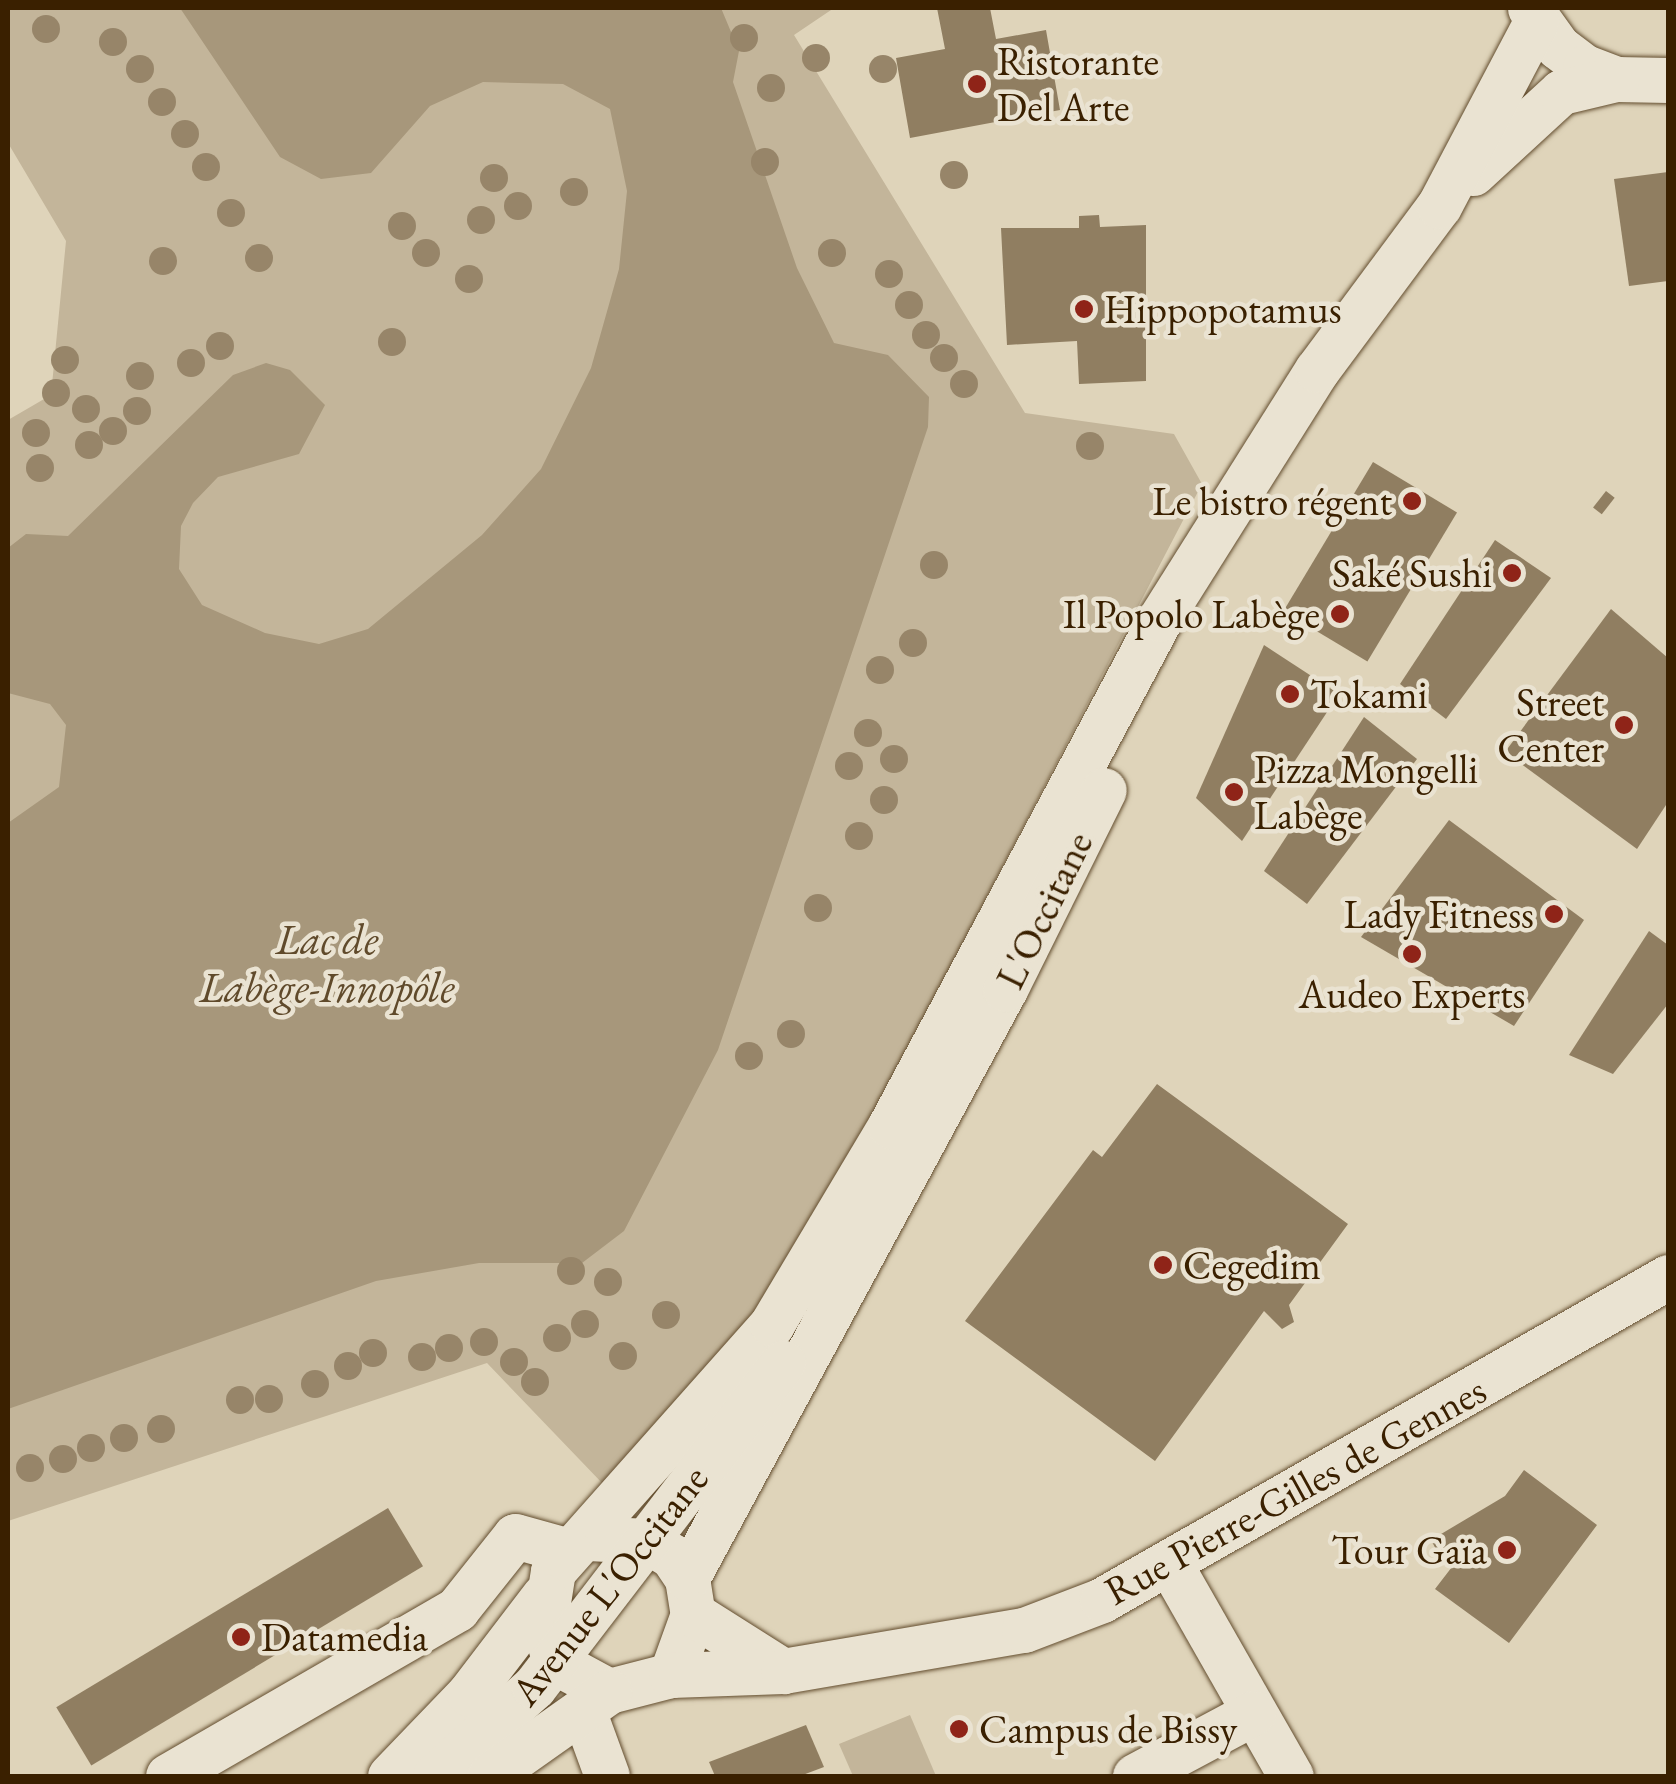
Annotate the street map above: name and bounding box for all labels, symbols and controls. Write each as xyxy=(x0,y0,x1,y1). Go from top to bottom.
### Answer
place label: Ristorante Del Arte xyxy=(997,37,1159,131)
marker: Ristorante Del Arte xyxy=(966,73,988,95)
place label: Hippopotamus xyxy=(1104,285,1342,333)
marker: Hippopotamus xyxy=(1073,298,1095,320)
place label: Le bistro régent xyxy=(1152,477,1392,525)
marker: Le bistro régent xyxy=(1401,490,1423,512)
place label: Saké Sushi xyxy=(1332,549,1492,597)
marker: Saké Sushi xyxy=(1501,562,1523,584)
place label: Il Popolo Labège xyxy=(1063,590,1320,638)
marker: Il Popolo Labège xyxy=(1329,603,1351,625)
place label: Tokami xyxy=(1310,670,1427,718)
place label: Street Center xyxy=(1497,678,1604,772)
marker: Tokami xyxy=(1279,683,1301,705)
marker: Street Center xyxy=(1613,714,1635,736)
place label: Pizza Mongelli Labège xyxy=(1254,745,1478,839)
marker: Pizza Mongelli Labège xyxy=(1223,781,1245,803)
street label: L'Occitane xyxy=(985,824,1103,996)
place label: Lady Fitness xyxy=(1344,890,1534,938)
marker: Lady Fitness xyxy=(1543,903,1565,925)
water label: Lac de Labège-Innopôle xyxy=(200,915,454,1014)
marker: Audeo Experts xyxy=(1401,943,1423,965)
place label: Audeo Experts xyxy=(1299,970,1525,1018)
place label: Cegedim xyxy=(1183,1241,1321,1289)
marker: Cegedim xyxy=(1152,1254,1174,1276)
street label: Rue Pierre-Gilles de Gennes xyxy=(1096,1365,1494,1615)
street label: Avenue L'Occitane xyxy=(500,1455,718,1715)
place label: Tour Gaïa xyxy=(1331,1526,1487,1574)
marker: Tour Gaïa xyxy=(1496,1539,1518,1561)
place label: Datamedia xyxy=(261,1613,428,1661)
marker: Datamedia xyxy=(230,1626,252,1648)
place label: Campus de Bissy xyxy=(979,1705,1237,1753)
marker: Campus de Bissy xyxy=(948,1718,970,1740)

